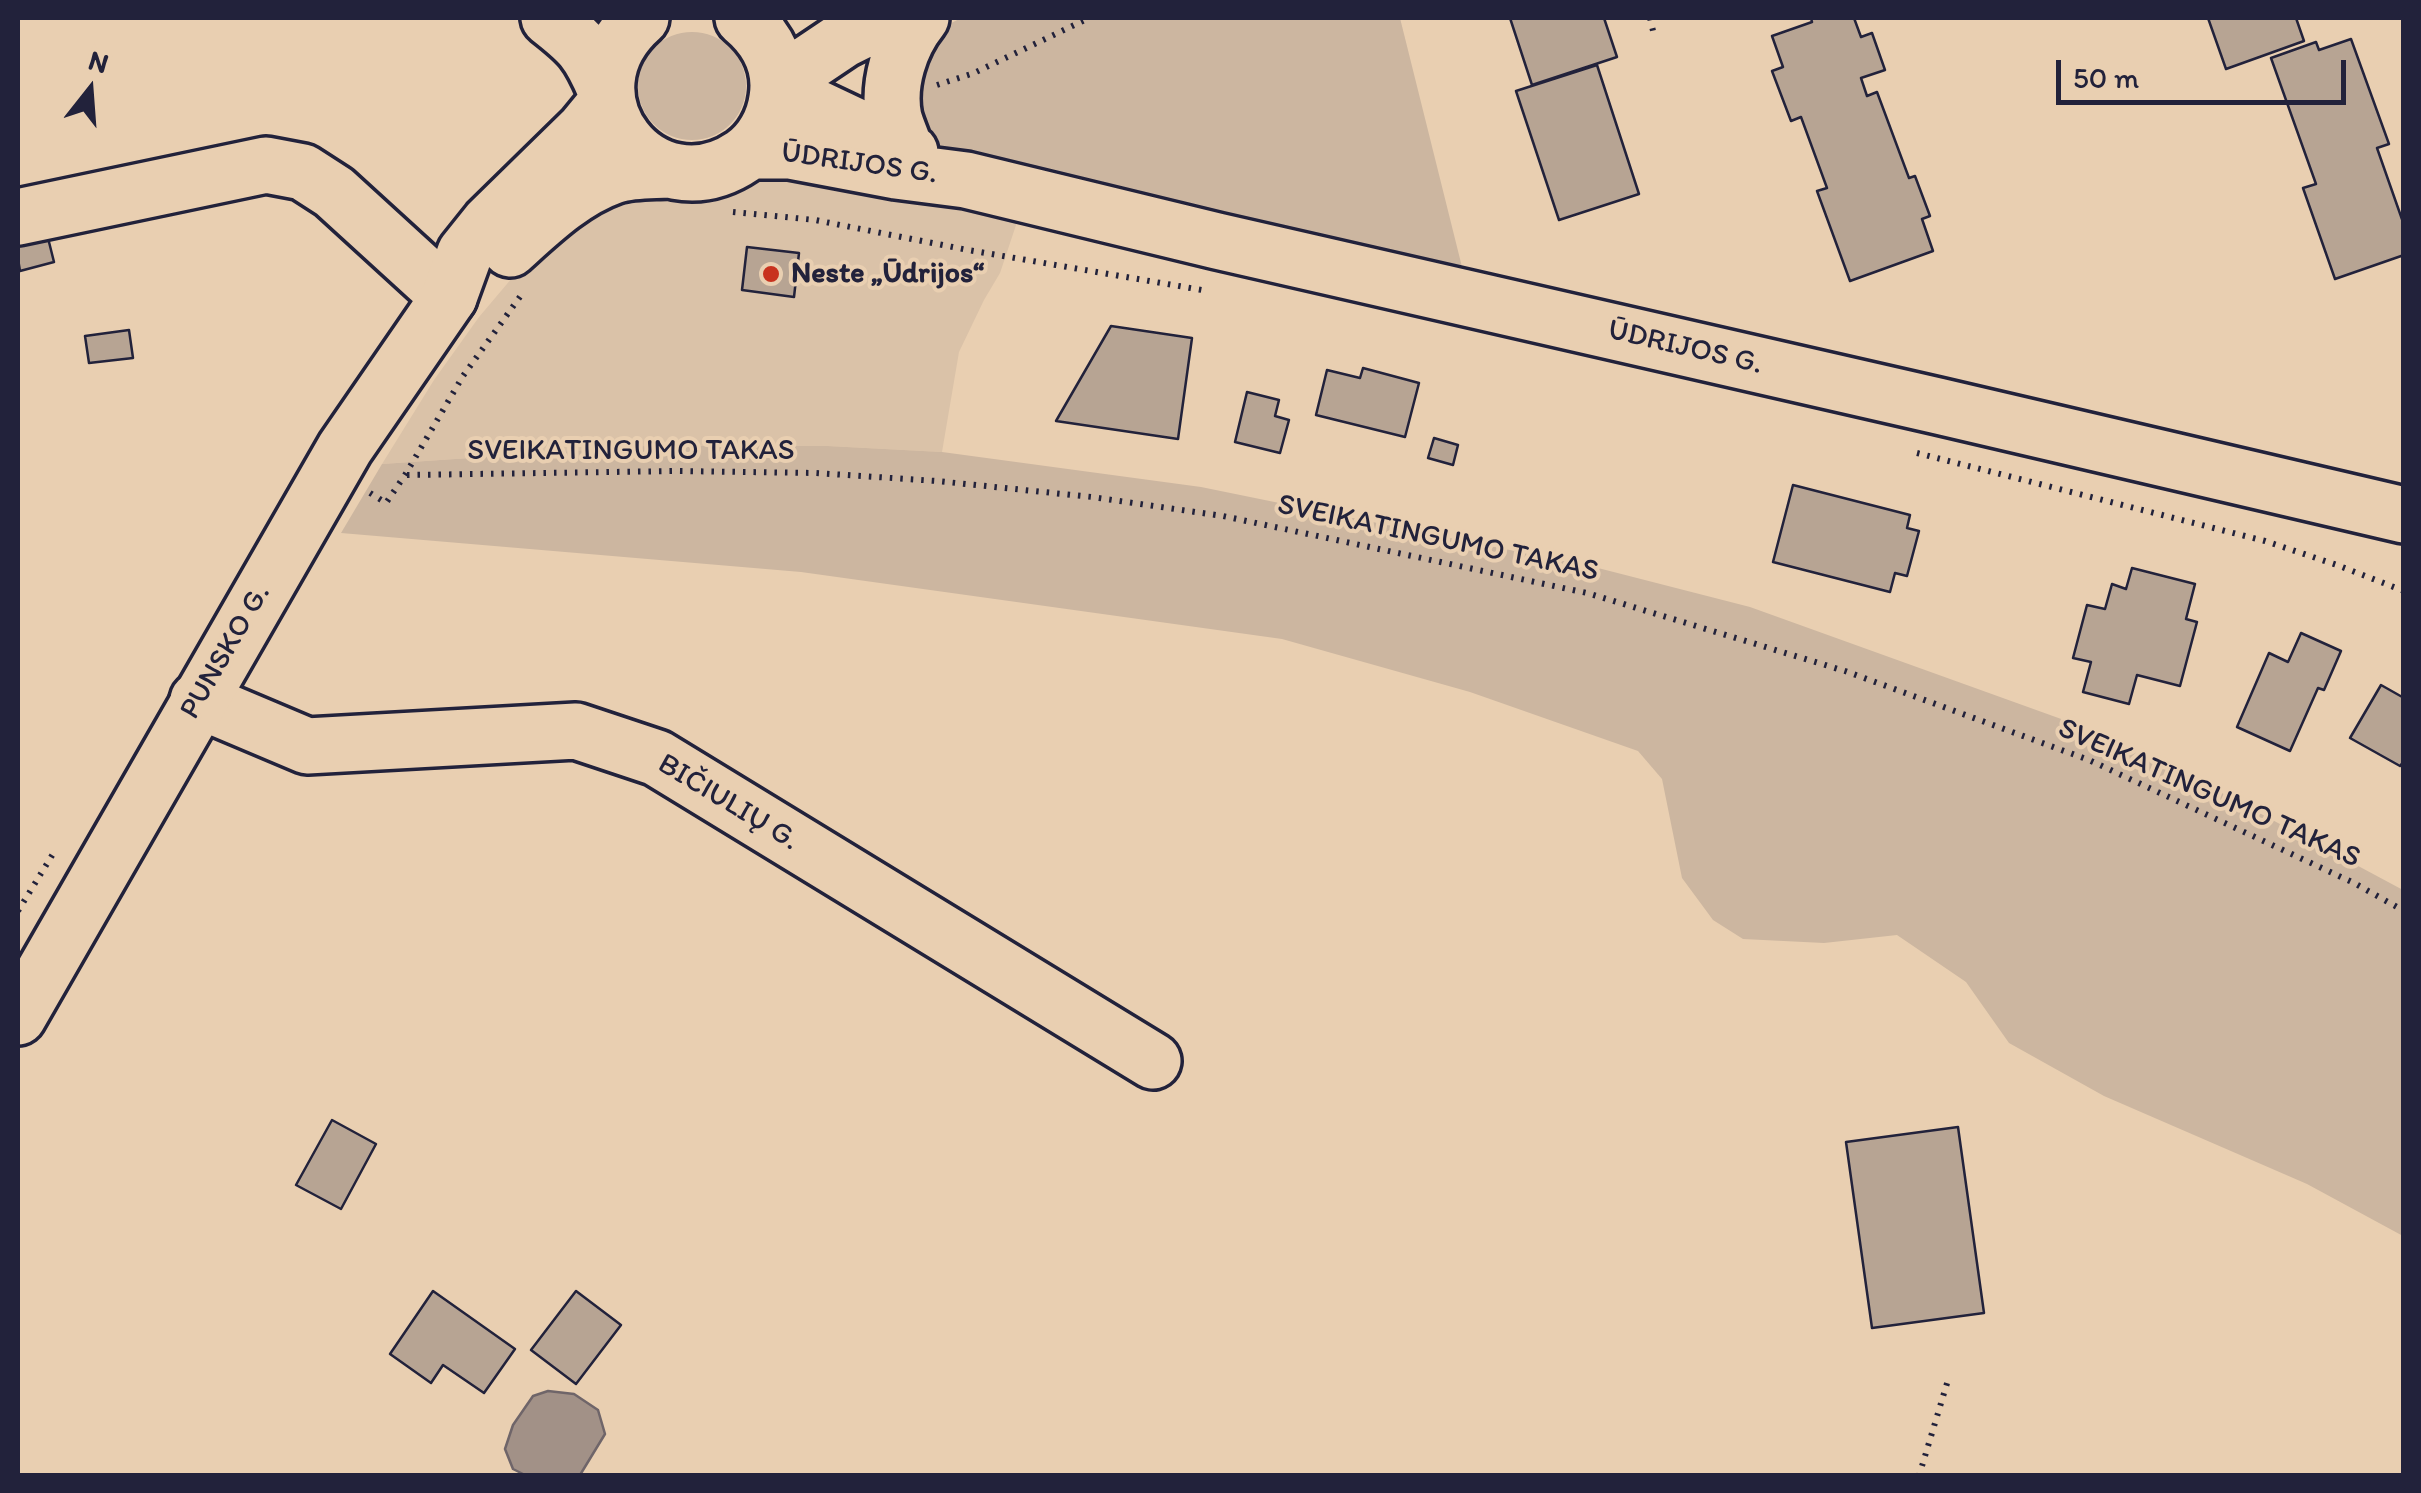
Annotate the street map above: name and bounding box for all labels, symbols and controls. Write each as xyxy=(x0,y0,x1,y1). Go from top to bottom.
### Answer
north arrow xyxy=(40,40,140,140)
scale bar xyxy=(2061,40,2351,102)
text: N xyxy=(85,42,113,80)
text: 50 m xyxy=(2073,59,2139,96)
street label: ŪDRIJOS G. xyxy=(778,135,940,193)
place label: Neste „Ūdrijos“ xyxy=(791,256,984,292)
marker: Neste „Ūdrijos“ xyxy=(760,263,782,285)
street label: ŪDRIJOS G. xyxy=(1604,313,1766,383)
street label: SVEIKATINGUMO TAKAS xyxy=(467,433,795,469)
street label: SVEIKATINGUMO TAKAS xyxy=(1274,487,1602,591)
street label: PUNSKO G. xyxy=(173,578,279,726)
street label: SVEIKATINGUMO TAKAS xyxy=(2052,711,2366,877)
street label: BIČIULIŲ G. xyxy=(651,747,805,859)

